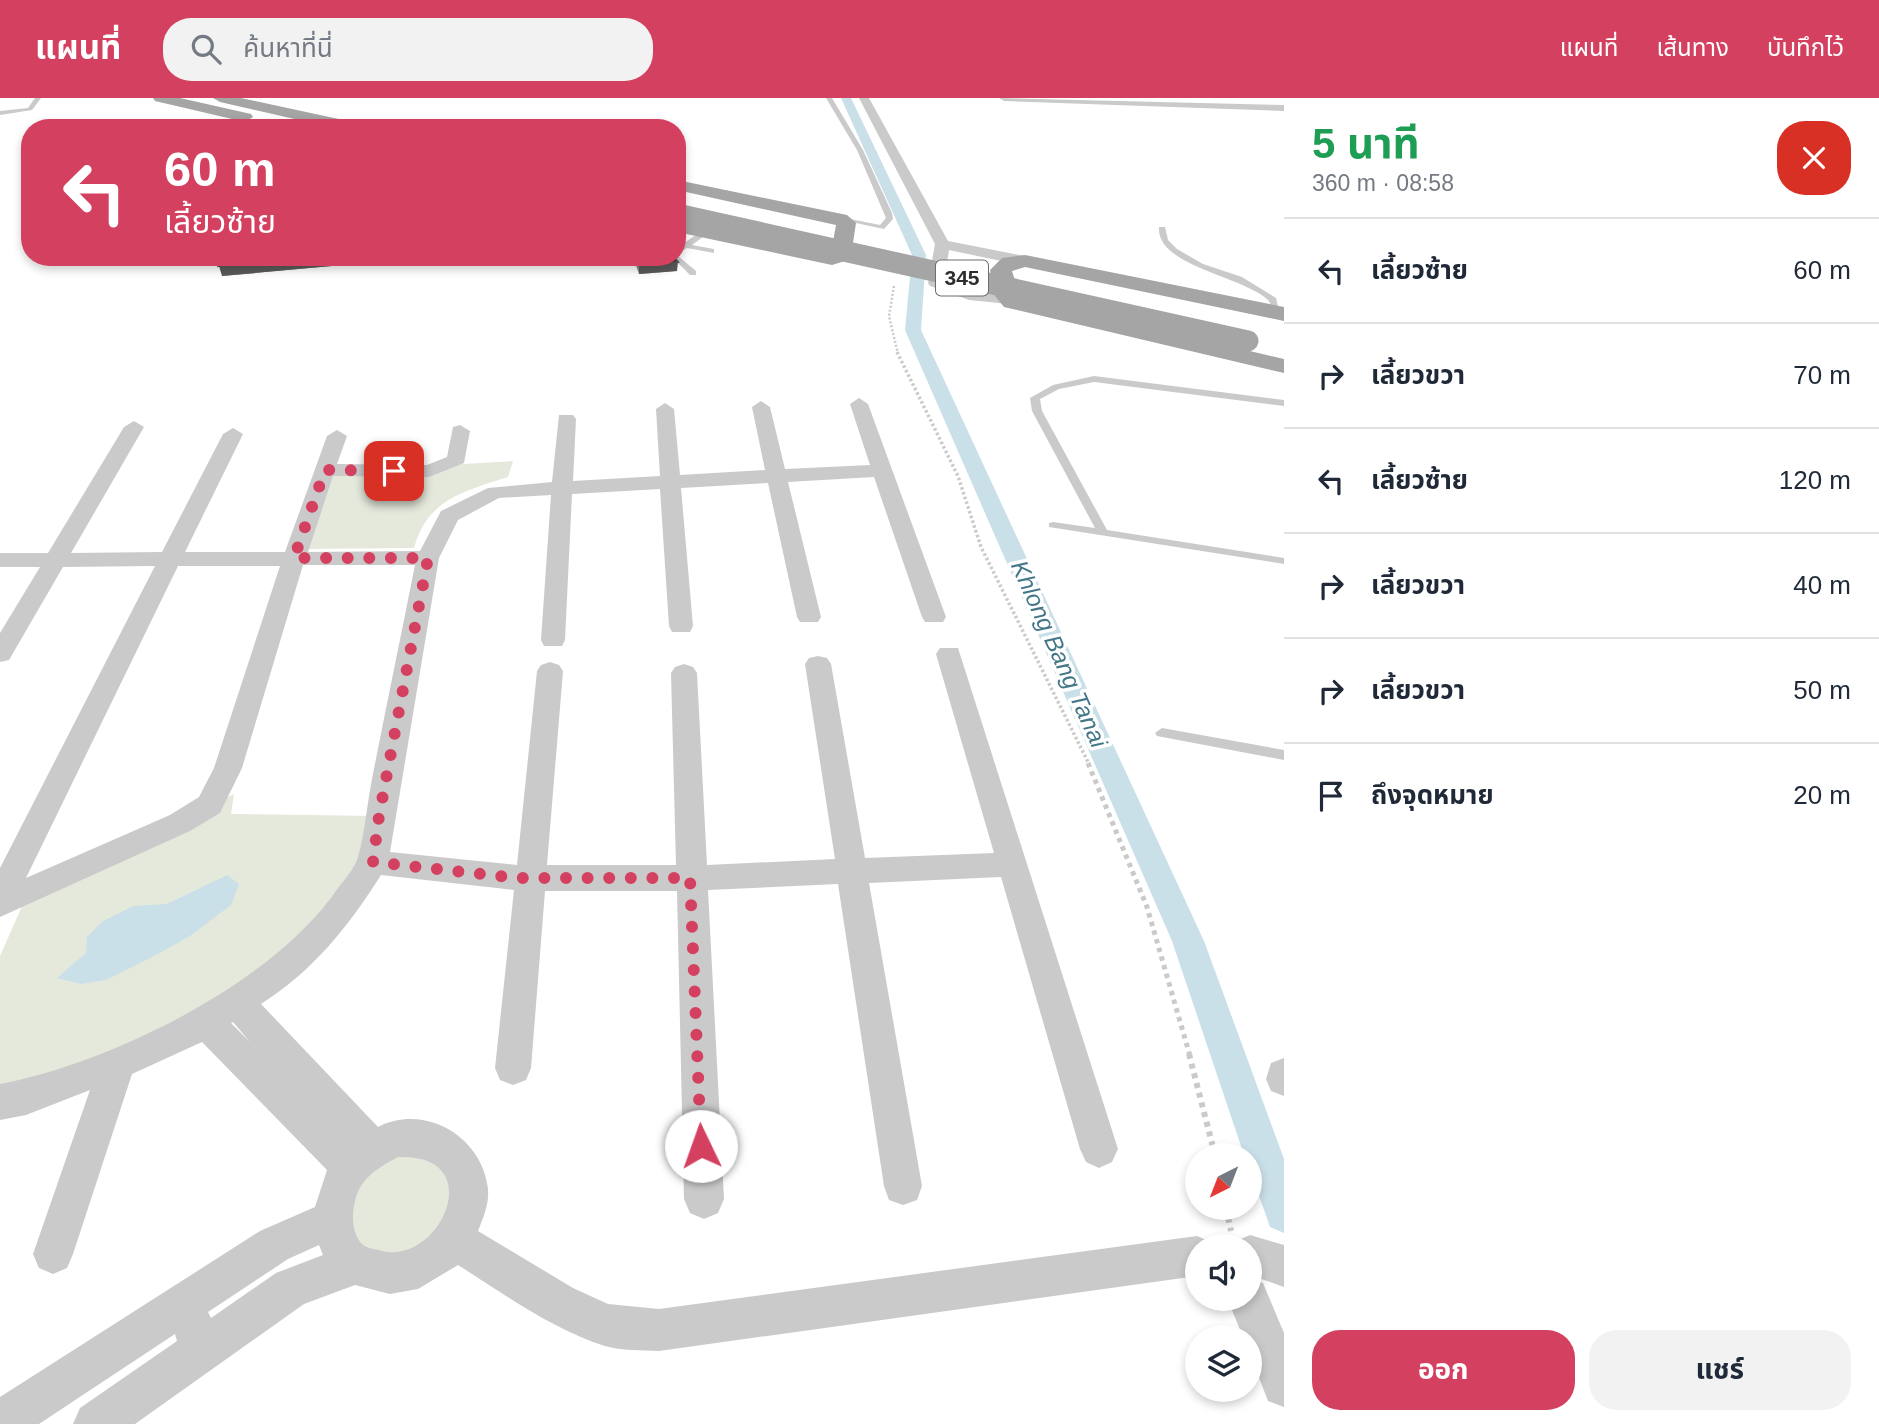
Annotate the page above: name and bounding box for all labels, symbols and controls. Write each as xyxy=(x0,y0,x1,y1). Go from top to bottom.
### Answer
search box xyxy=(163,18,653,81)
text: แผนที่ xyxy=(35,29,121,66)
icon: search xyxy=(187,30,225,68)
text: ค้นหาที่นี่ xyxy=(243,33,333,63)
text: แผนที่ xyxy=(1560,34,1618,61)
text: เส้นทาง xyxy=(1656,34,1729,61)
text: บันทึกไว้ xyxy=(1767,34,1844,61)
text: 5 นาที xyxy=(1312,120,1419,167)
button: close xyxy=(1777,121,1851,195)
text: 60 m xyxy=(164,142,276,196)
icon: left xyxy=(49,147,140,238)
text: 360 m · 08:58 xyxy=(1312,170,1454,196)
text: เลี้ยวซ้าย xyxy=(164,204,276,240)
icon: left xyxy=(1312,252,1350,290)
text: เลี้ยวซ้าย xyxy=(1371,255,1468,285)
text: 60 m xyxy=(1793,255,1851,285)
road number: 345 xyxy=(936,260,988,296)
icon: right xyxy=(1312,357,1350,395)
text: เลี้ยวขวา xyxy=(1371,360,1465,390)
text: 70 m xyxy=(1793,360,1851,390)
pin xyxy=(364,441,424,501)
icon: arrive xyxy=(375,452,413,490)
icon: left xyxy=(1312,462,1350,500)
text: เลี้ยวซ้าย xyxy=(1371,465,1468,495)
text: 120 m xyxy=(1779,465,1851,495)
water label: Khlong Bang Tanai xyxy=(1006,556,1113,752)
icon: right xyxy=(1312,567,1350,605)
text: เลี้ยวขวา xyxy=(1371,570,1465,600)
text: 40 m xyxy=(1793,570,1851,600)
icon: right xyxy=(1312,672,1350,710)
text: เลี้ยวขวา xyxy=(1371,675,1465,705)
text: 50 m xyxy=(1793,675,1851,705)
icon: arrive xyxy=(1312,777,1350,815)
text: ถึงจุดหมาย xyxy=(1371,780,1494,810)
text: 20 m xyxy=(1793,780,1851,810)
position arrow xyxy=(664,1109,738,1183)
north arrow xyxy=(1185,1143,1262,1220)
map controls xyxy=(1185,1143,1262,1402)
button: sound xyxy=(1185,1234,1262,1311)
button: layers xyxy=(1185,1325,1262,1402)
button: ออก xyxy=(1312,1330,1575,1410)
button: แชร์ xyxy=(1589,1330,1851,1410)

